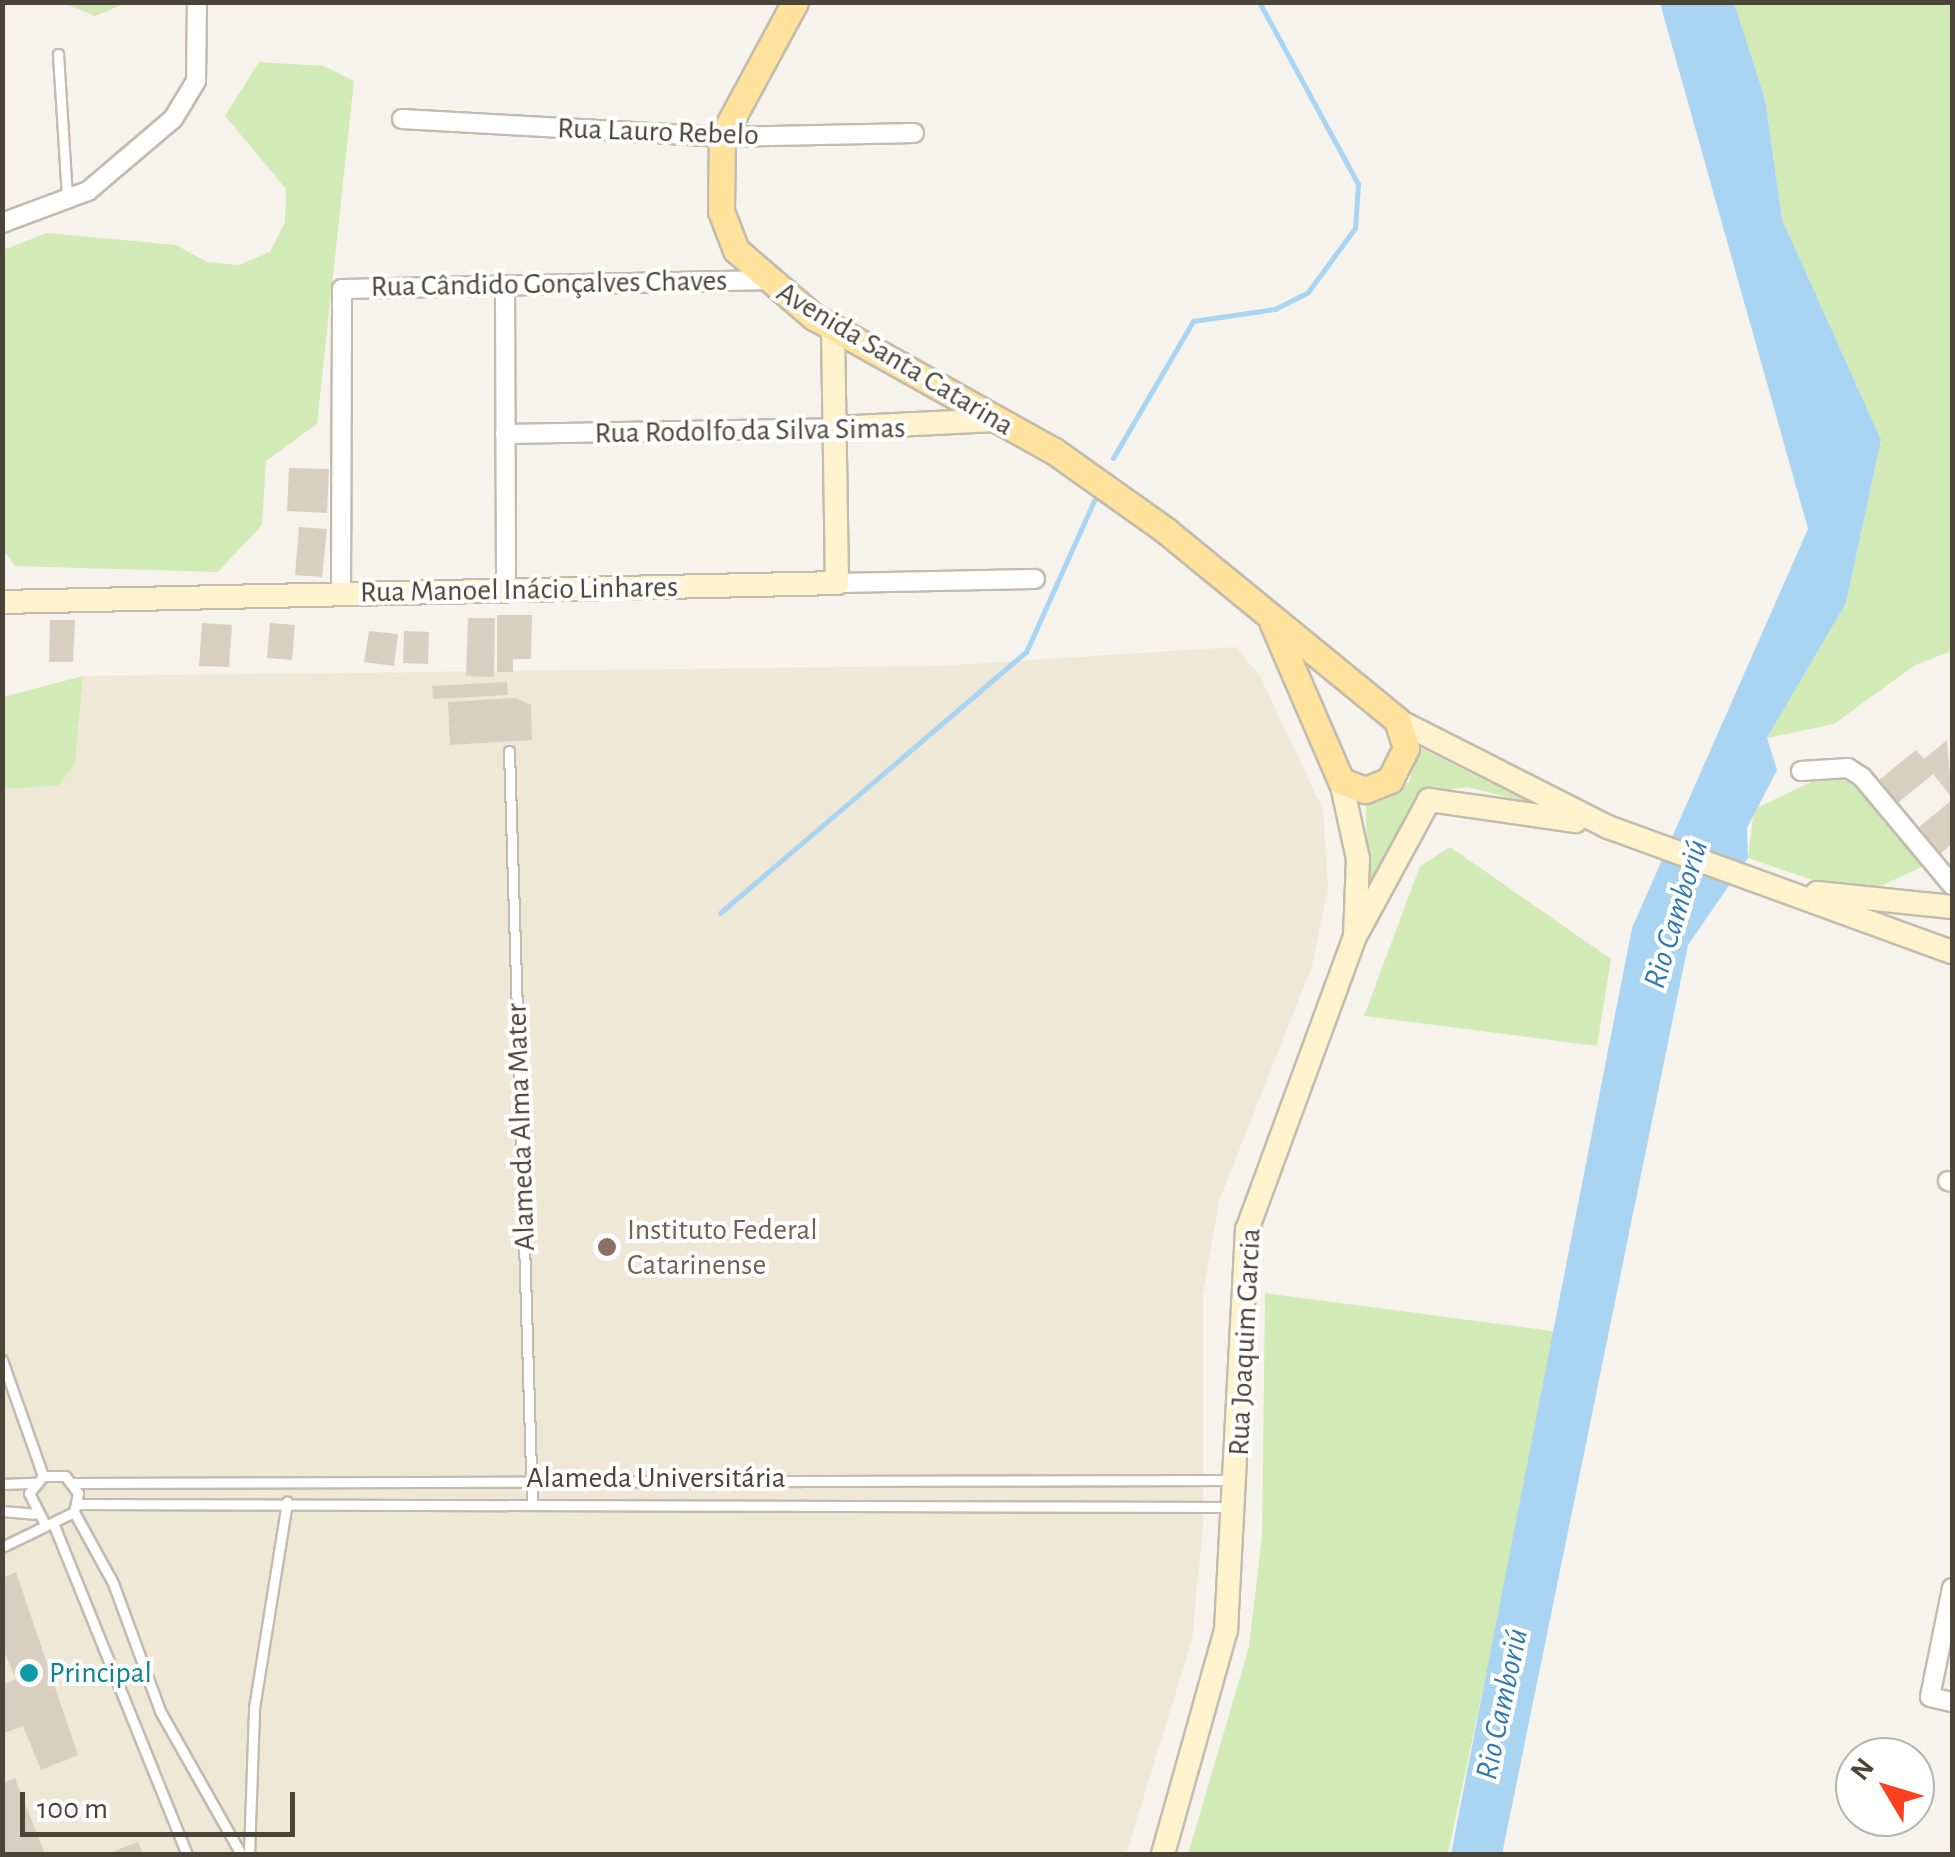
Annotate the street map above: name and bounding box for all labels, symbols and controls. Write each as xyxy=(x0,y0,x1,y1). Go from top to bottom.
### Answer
street label: Rua Lauro Rebelo xyxy=(557,110,759,154)
street label: Rua Cândido Gonçalves Chaves xyxy=(370,263,728,305)
street label: Avenida Santa Catarina xyxy=(770,274,1020,444)
street label: Rua Rodolfo da Silva Simas xyxy=(594,410,906,452)
street label: Rua Manoel Inácio Linhares xyxy=(360,569,678,611)
water label: Rio Camboriú xyxy=(1635,835,1717,993)
street label: Alameda Alma Mater xyxy=(499,1002,543,1252)
place label: Instituto Federal Catarinense xyxy=(627,1212,818,1282)
street label: Rua Joaquim Garcia xyxy=(1221,1227,1269,1457)
marker: Instituto Federal Catarinense xyxy=(596,1236,618,1258)
street label: Alameda Universitária xyxy=(526,1460,786,1496)
water label: Rio Camboriú xyxy=(1467,1625,1537,1783)
place label: Principal xyxy=(49,1655,152,1691)
marker: Principal xyxy=(18,1662,40,1684)
north arrow xyxy=(1835,1737,1935,1837)
text: N xyxy=(1846,1753,1880,1786)
scale bar xyxy=(25,1772,300,1834)
text: 100 m xyxy=(37,1794,108,1824)

